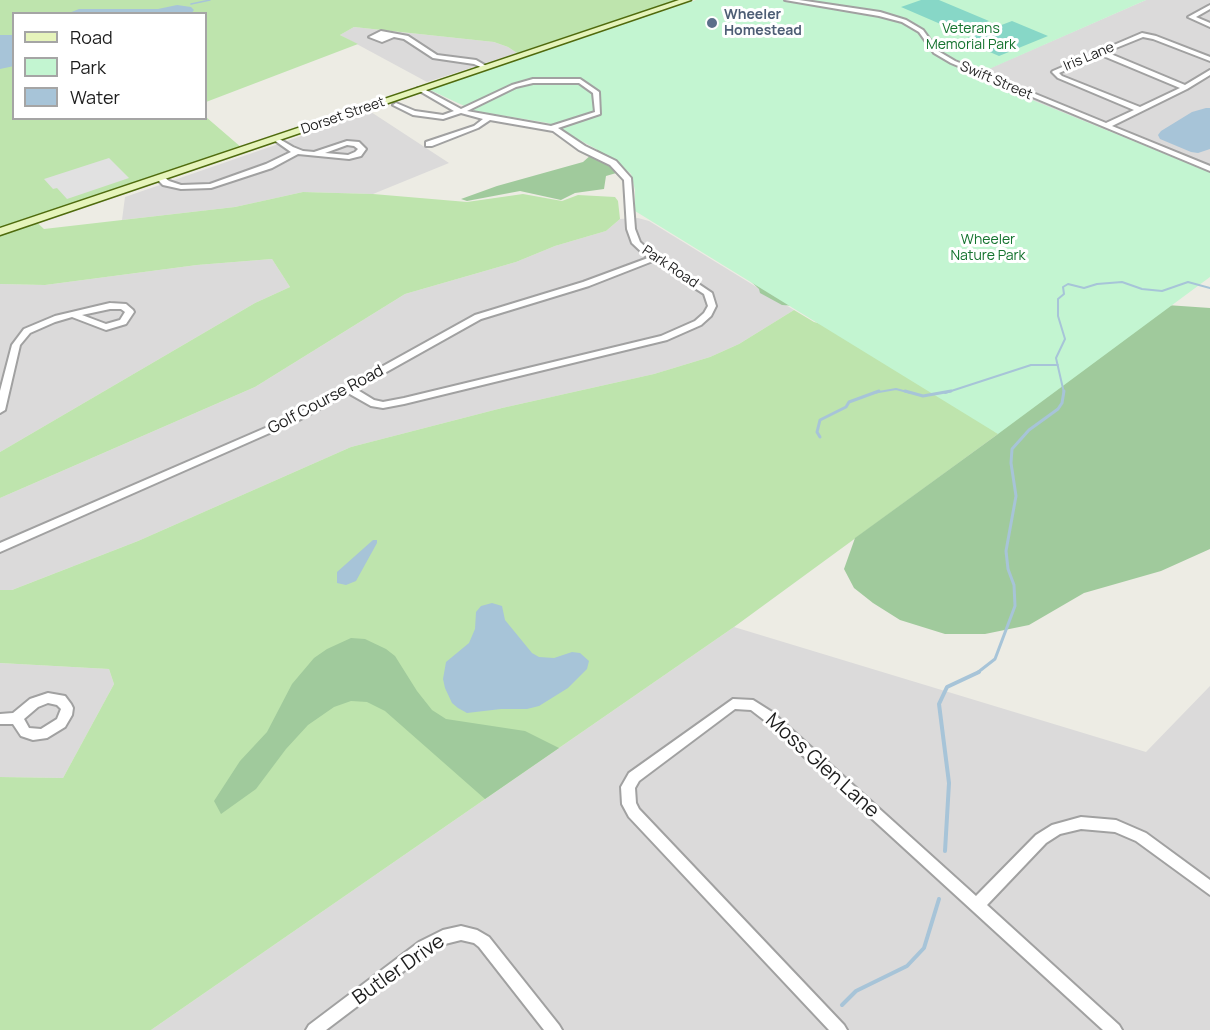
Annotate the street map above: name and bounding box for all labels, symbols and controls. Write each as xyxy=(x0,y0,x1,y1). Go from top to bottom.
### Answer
place label: Wheeler Homestead xyxy=(724,7,802,40)
legend xyxy=(12,12,207,120)
marker: Wheeler Homestead xyxy=(705,16,719,30)
park label: Veterans Memorial Park xyxy=(926,21,1016,54)
text: Road xyxy=(70,25,113,49)
street label: Iris Lane xyxy=(1061,39,1117,75)
text: Park xyxy=(70,55,106,79)
street label: Swift Street xyxy=(957,58,1035,104)
text: Water xyxy=(70,85,120,109)
street label: Dorset Street xyxy=(299,94,387,138)
park label: Wheeler Nature Park xyxy=(950,232,1026,264)
street label: Park Road xyxy=(639,242,701,292)
street label: Golf Course Road xyxy=(265,361,387,439)
street label: Moss Glen Lane xyxy=(760,709,884,823)
street label: Butler Drive xyxy=(349,930,449,1010)

